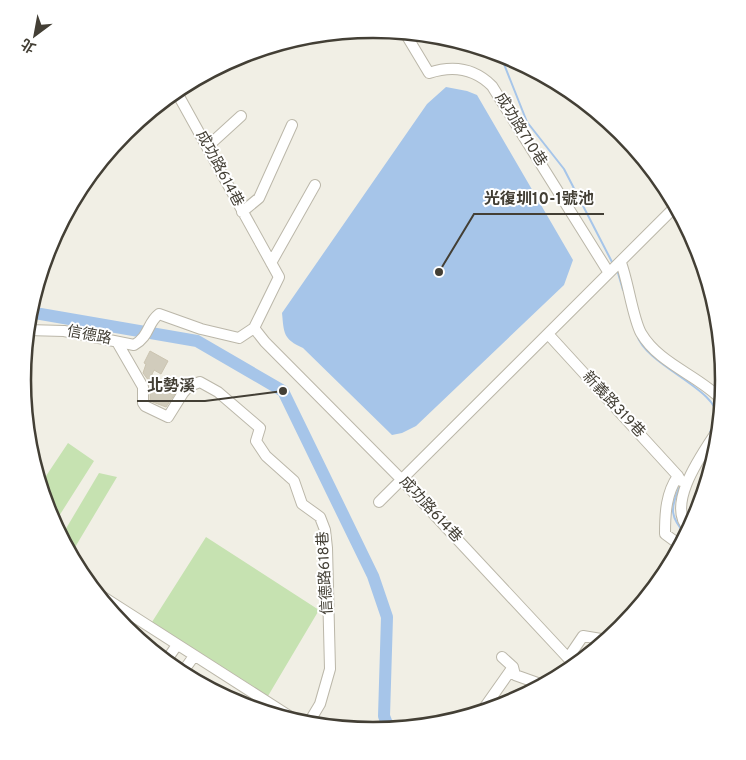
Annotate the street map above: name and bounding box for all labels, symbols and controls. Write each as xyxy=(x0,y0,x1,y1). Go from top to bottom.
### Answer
north arrow xyxy=(10,10,60,60)
text: 北 xyxy=(18,34,39,56)
street label: 成功路710巷 xyxy=(490,90,550,170)
street label: 成功路614巷 xyxy=(191,128,247,210)
callout: 光復圳10-1號池 xyxy=(474,183,604,214)
text: 光復圳10-1號池 xyxy=(484,190,594,210)
street label: 信德路 xyxy=(65,321,113,350)
street label: 新義路319巷 xyxy=(578,368,648,442)
callout: 北勢溪 xyxy=(137,370,205,401)
text: 北勢溪 xyxy=(147,377,195,397)
street label: 成功路614巷 xyxy=(395,473,465,547)
street label: 信德路618巷 xyxy=(313,531,338,615)

